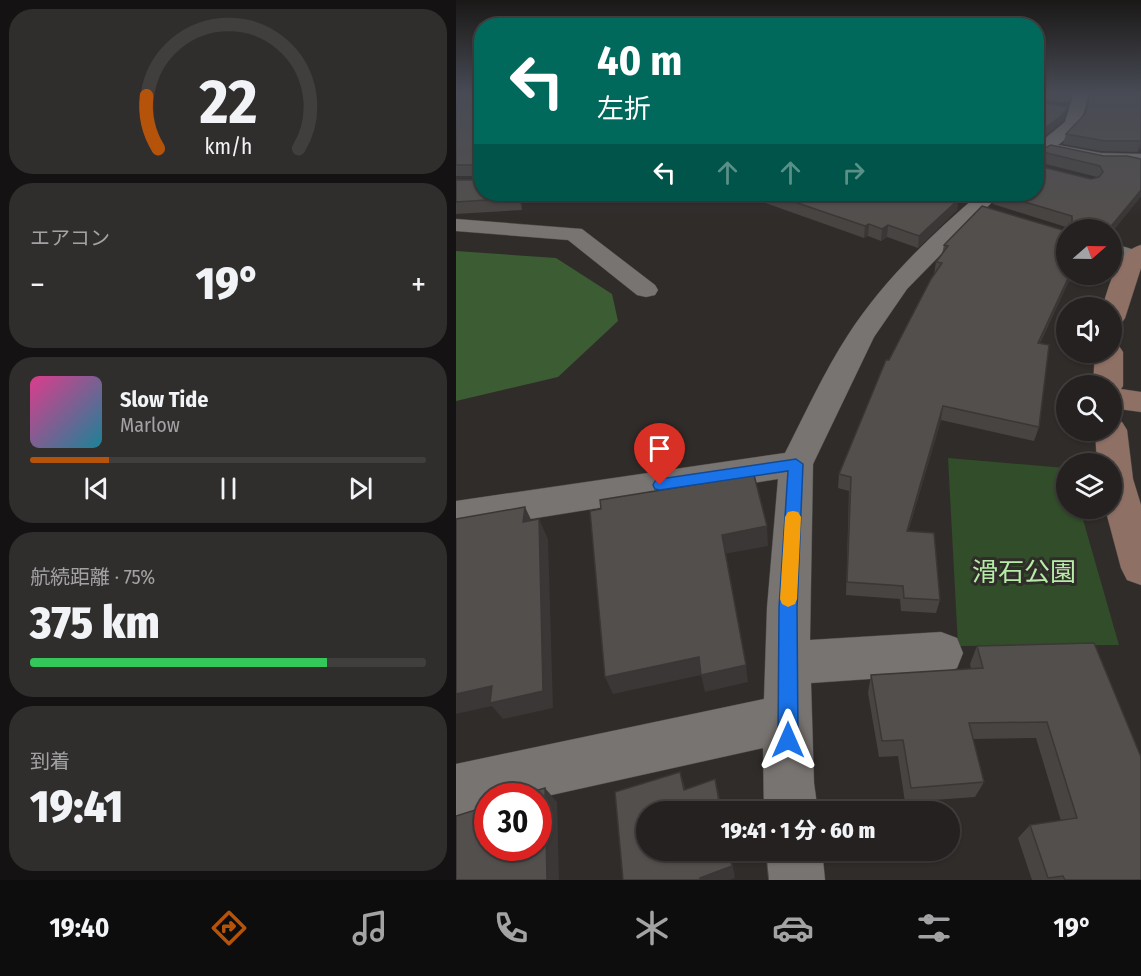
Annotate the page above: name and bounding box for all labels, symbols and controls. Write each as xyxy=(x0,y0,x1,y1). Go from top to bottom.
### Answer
text: 40 m xyxy=(597,36,682,86)
icon: left xyxy=(498,42,576,120)
text: 22 xyxy=(198,65,257,140)
text: 左折 xyxy=(597,93,651,125)
text: km/h xyxy=(204,134,252,160)
icon: left xyxy=(648,156,681,189)
icon: ahead xyxy=(711,156,744,189)
icon: ahead xyxy=(774,156,807,189)
icon: right xyxy=(837,156,870,189)
north arrow xyxy=(1056,219,1122,285)
map controls xyxy=(1056,219,1122,519)
text: エアコン xyxy=(30,226,110,250)
text: 19° xyxy=(196,257,260,311)
text: − xyxy=(30,265,45,305)
text: + xyxy=(411,265,426,305)
button: sound xyxy=(1056,297,1122,363)
button: search xyxy=(1056,375,1122,441)
text: Slow Tide xyxy=(120,386,208,413)
text: Marlow xyxy=(120,413,180,437)
pin xyxy=(634,423,685,485)
icon: arrive xyxy=(643,432,676,465)
button: layers xyxy=(1056,453,1122,519)
icon: previous xyxy=(80,472,113,505)
icon: pause xyxy=(212,472,245,505)
icon: next xyxy=(344,472,377,505)
park label: 滑石公園 xyxy=(972,557,1076,588)
text: 航続距離 · 75% xyxy=(30,565,155,589)
text: 375 km xyxy=(30,596,160,650)
position arrow xyxy=(756,708,820,772)
text: 到着 xyxy=(30,749,70,773)
text: 19:41 xyxy=(30,780,123,834)
speed limit sign: 30 xyxy=(474,783,552,861)
text: 19:41 · 1 分 · 60 m xyxy=(721,817,875,844)
icon: directions xyxy=(208,907,250,949)
icon: music xyxy=(349,907,391,949)
icon: phone xyxy=(490,907,532,949)
icon: climate xyxy=(631,907,673,949)
icon: car xyxy=(772,907,814,949)
icon: filters xyxy=(913,907,955,949)
text: 19:40 xyxy=(49,912,109,944)
text: 19° xyxy=(1054,912,1092,944)

